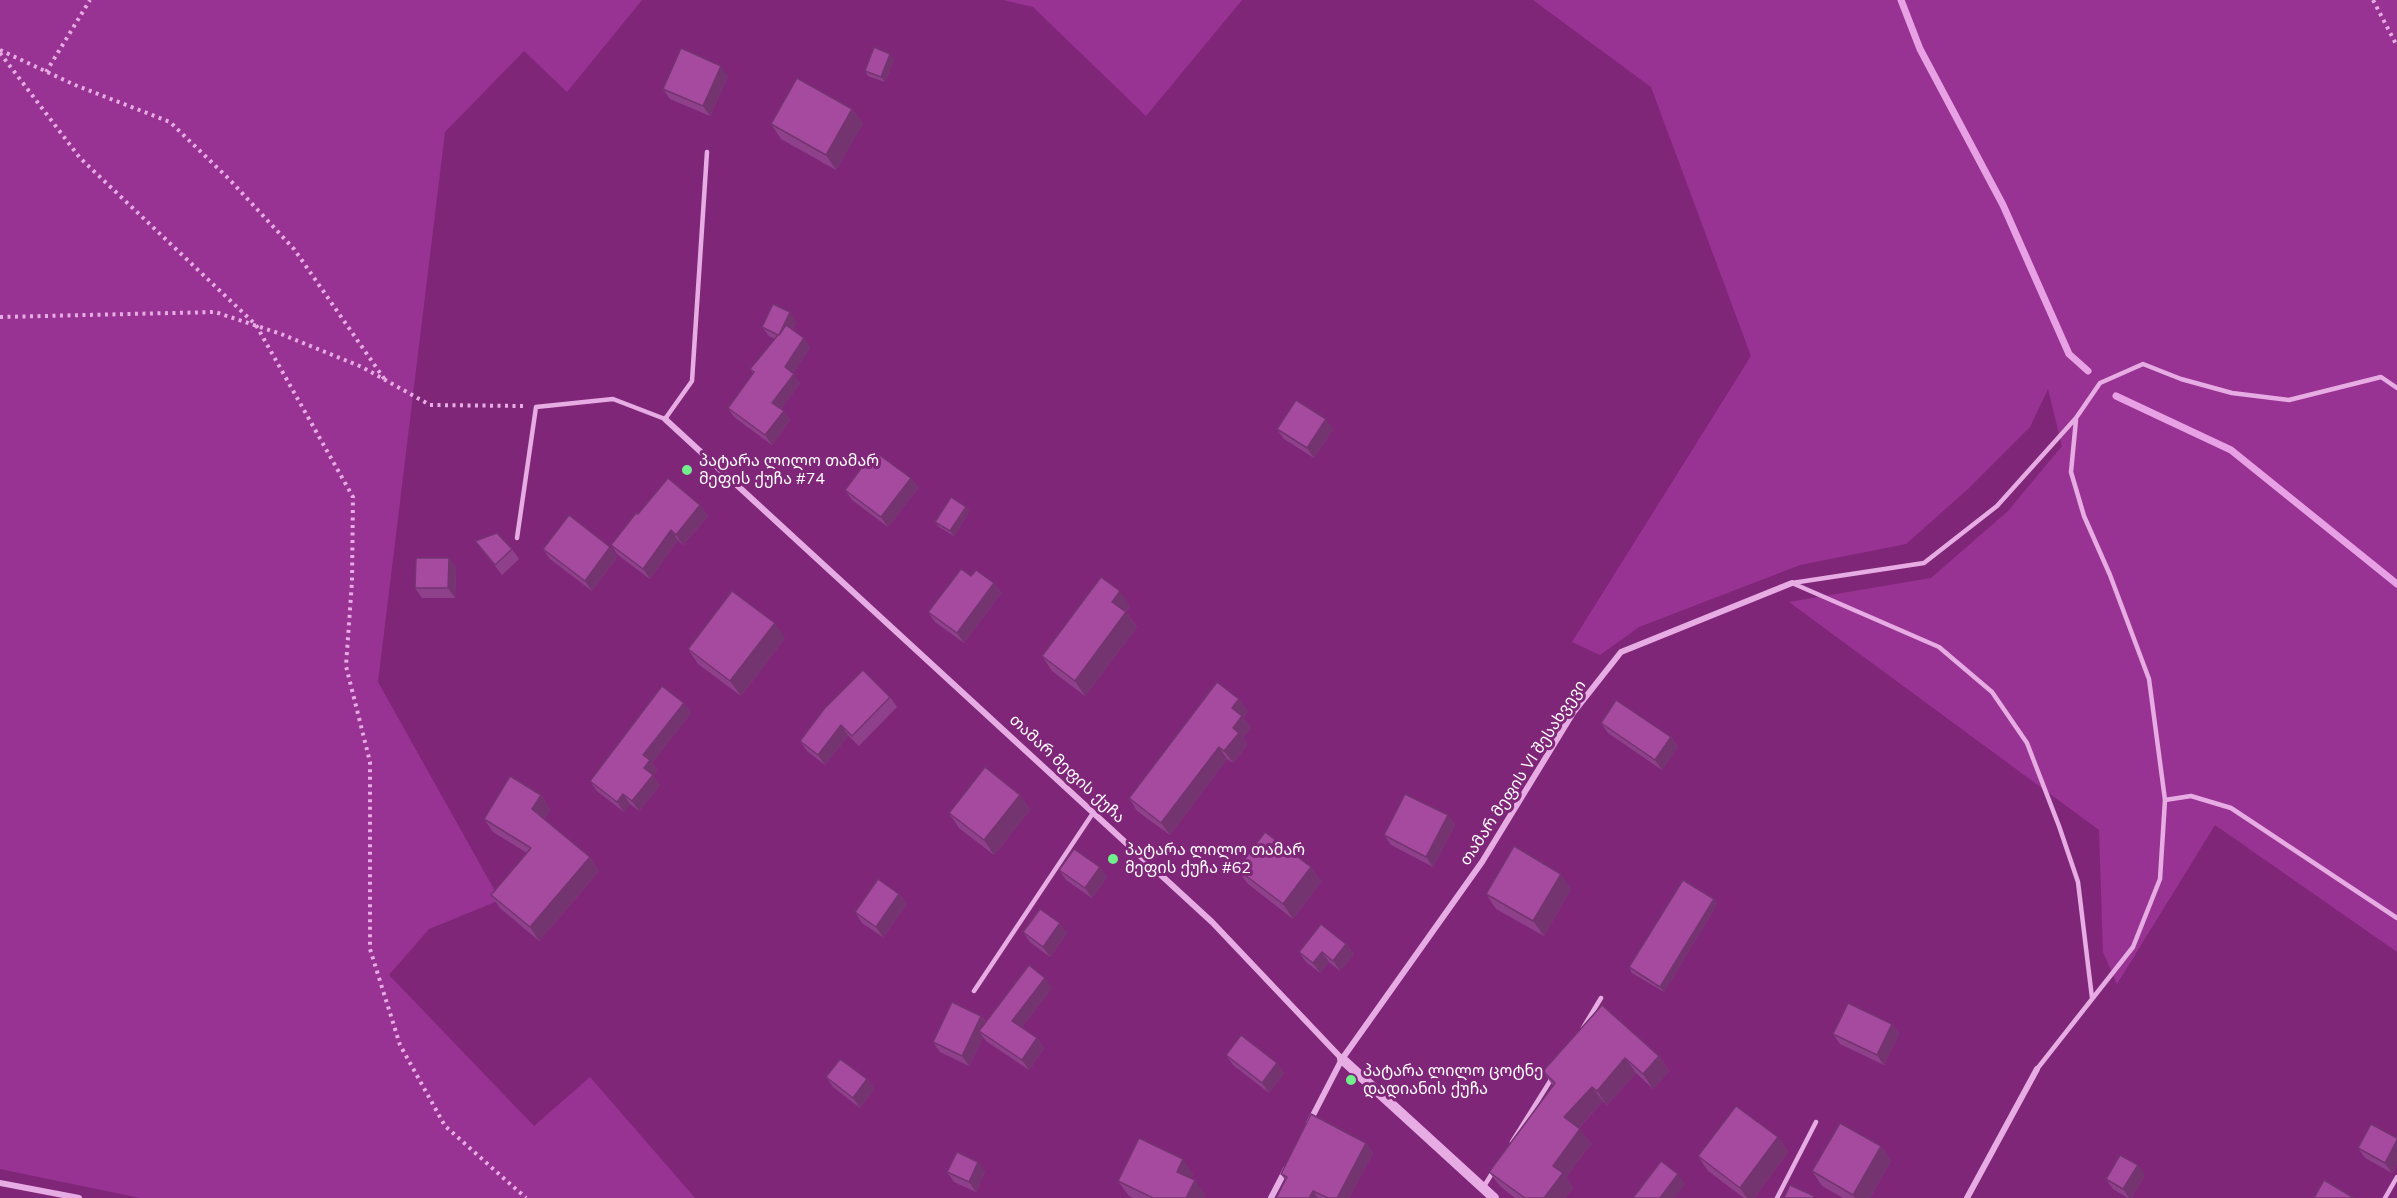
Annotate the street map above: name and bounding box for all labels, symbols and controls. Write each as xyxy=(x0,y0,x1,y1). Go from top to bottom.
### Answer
place label: პატარა ლილო თამარ მეფის ქუჩა #74 xyxy=(699,451,879,489)
marker: პატარა ლილო თამარ მეფის ქუჩა #74 xyxy=(680,463,694,477)
street label: თამარ მეფის VI შესახვევი xyxy=(1456,677,1590,869)
street label: თამარ მეფის ქუჩა xyxy=(1005,710,1129,828)
place label: პატარა ლილო თამარ მეფის ქუჩა #62 xyxy=(1125,840,1305,878)
marker: პატარა ლილო თამარ მეფის ქუჩა #62 xyxy=(1106,852,1120,866)
place label: პატარა ლილო ცოტნე დადიანის ქუჩა xyxy=(1363,1061,1543,1099)
marker: პატარა ლილო ცოტნე დადიანის ქუჩა xyxy=(1344,1073,1358,1087)

